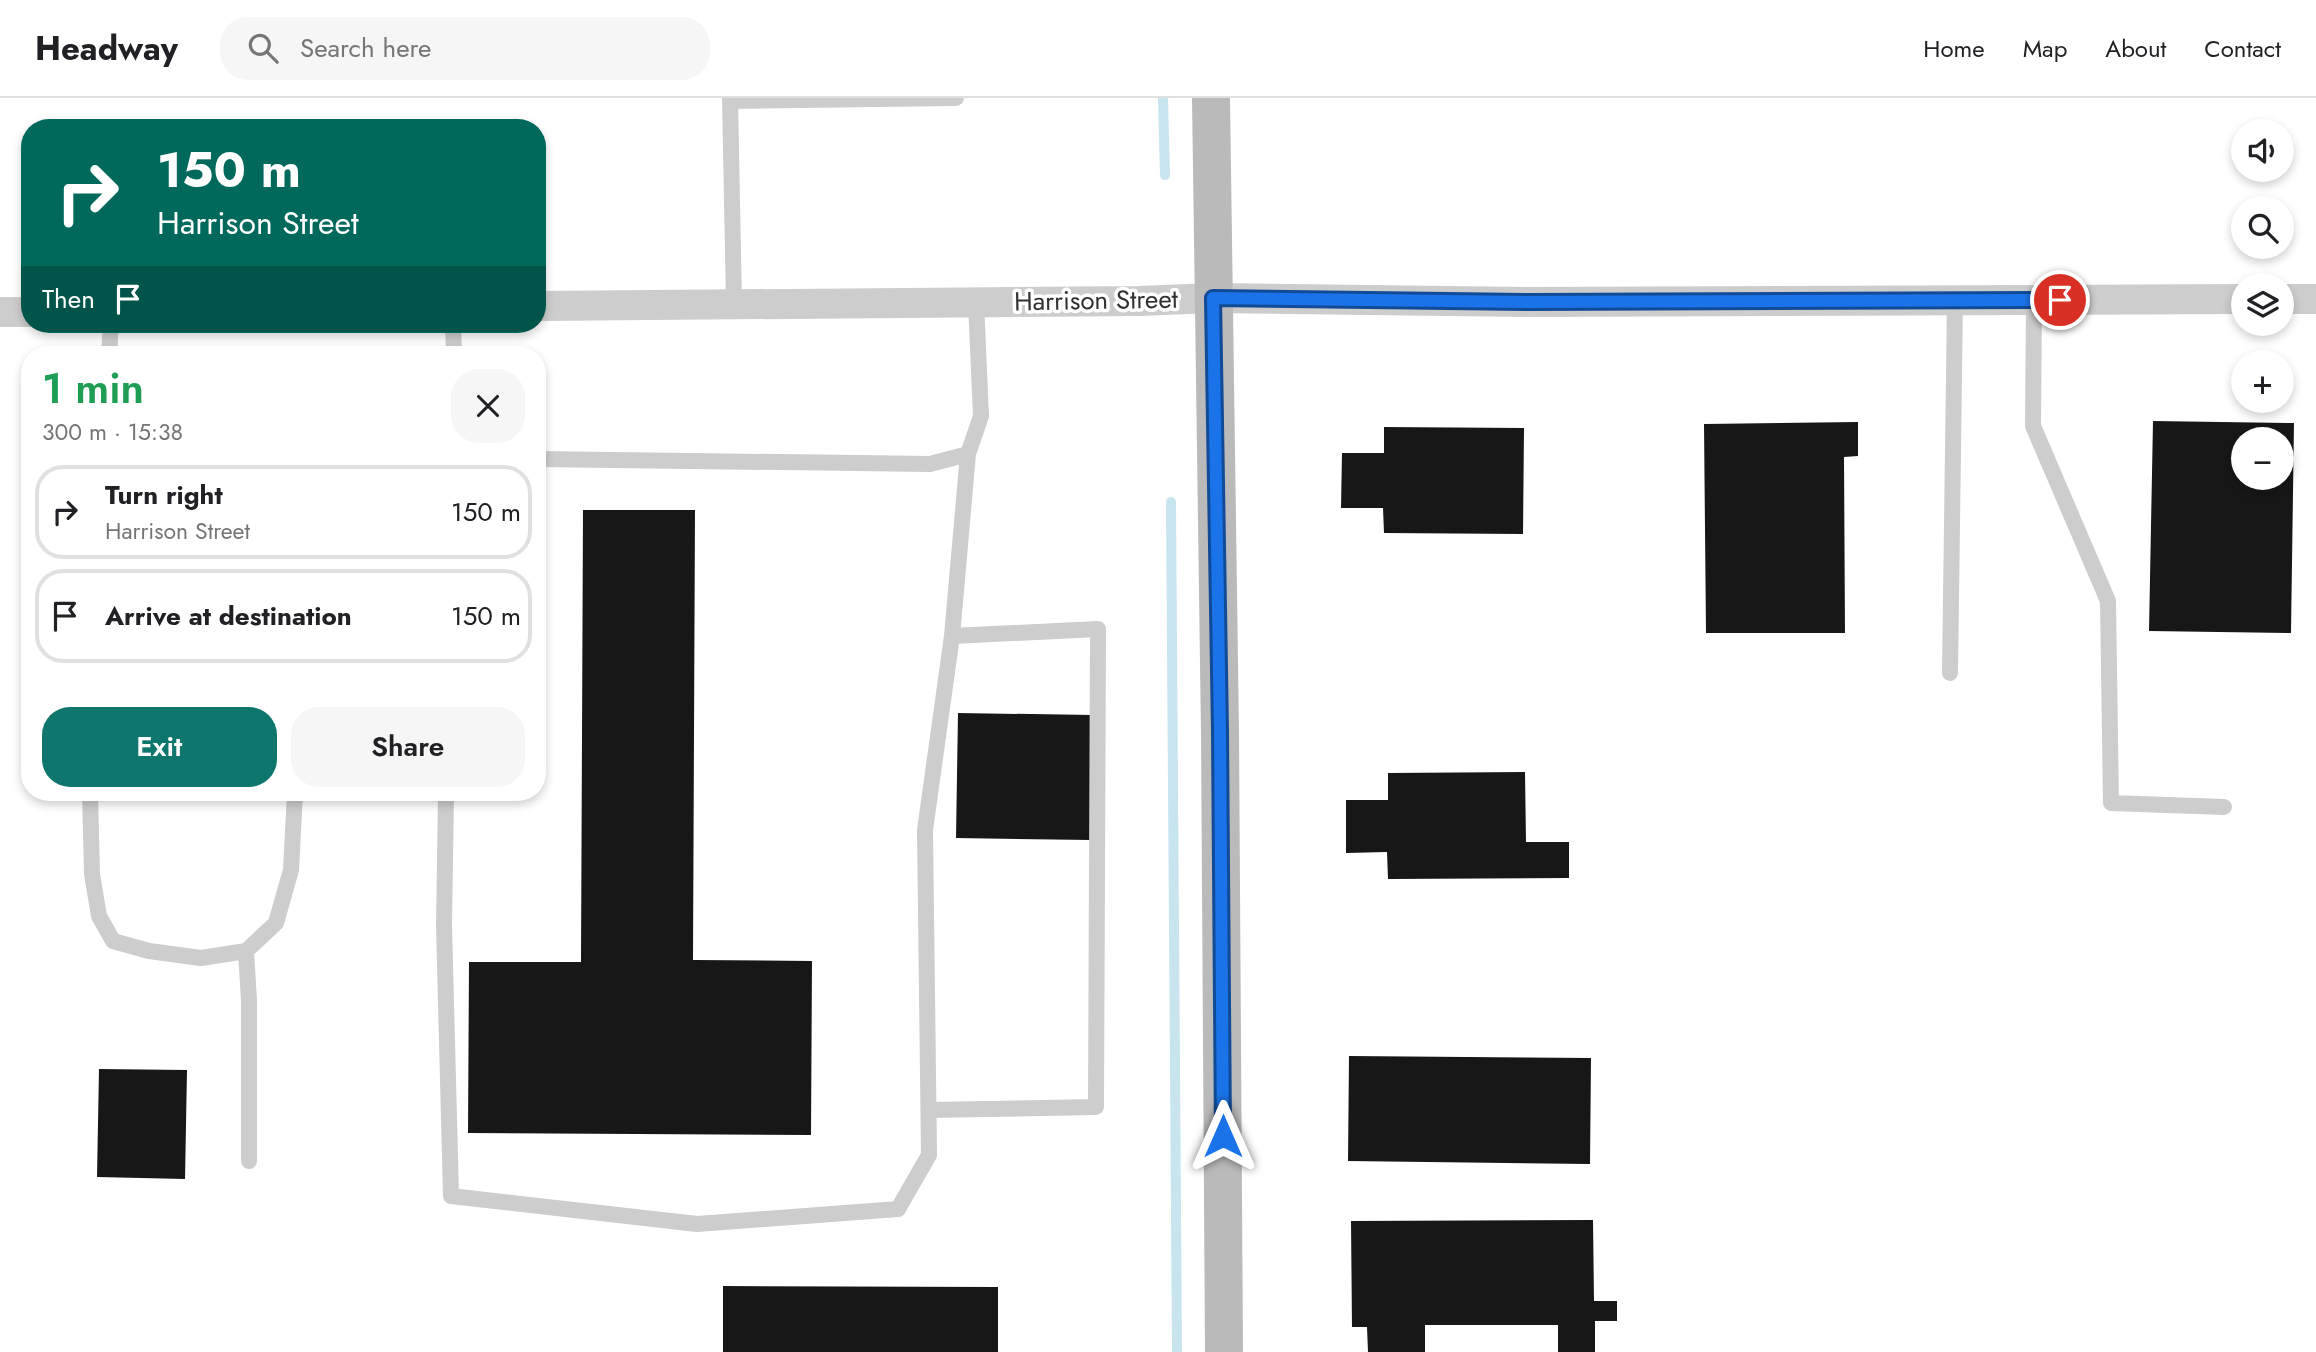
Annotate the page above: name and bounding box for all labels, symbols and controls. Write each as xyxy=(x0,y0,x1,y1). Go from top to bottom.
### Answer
search box xyxy=(220,17,710,80)
text: Headway xyxy=(35,25,178,72)
icon: search xyxy=(244,29,282,67)
text: Search here xyxy=(300,29,431,67)
text: Home xyxy=(1923,31,1985,66)
text: Map xyxy=(2023,31,2067,66)
text: About xyxy=(2105,31,2166,66)
text: Contact xyxy=(2204,31,2281,66)
map controls xyxy=(2231,119,2294,490)
button: sound xyxy=(2231,119,2294,182)
text: 150 m xyxy=(157,135,301,205)
icon: right xyxy=(42,147,133,238)
button: search xyxy=(2231,196,2294,259)
text: Harrison Street xyxy=(157,200,359,246)
pin xyxy=(2030,270,2090,330)
button: layers xyxy=(2231,273,2294,336)
text: Then xyxy=(42,280,95,318)
icon: arrive xyxy=(109,280,147,318)
street label: Harrison Street xyxy=(1014,280,1179,320)
icon: arrive xyxy=(2041,281,2079,319)
button: + xyxy=(2231,350,2294,413)
text: 1 min xyxy=(42,358,144,419)
button: close xyxy=(451,369,525,443)
text: 300 m · 15:38 xyxy=(42,415,183,449)
button: − xyxy=(2231,427,2294,490)
text: Turn right xyxy=(105,476,223,514)
icon: right xyxy=(46,493,84,531)
text: 150 m xyxy=(451,493,521,531)
text: Harrison Street xyxy=(105,514,250,548)
icon: arrive xyxy=(46,597,84,635)
text: Arrive at destination xyxy=(105,597,352,635)
text: 150 m xyxy=(451,597,521,635)
button: Exit xyxy=(42,707,277,787)
button: Share xyxy=(291,707,525,787)
position arrow xyxy=(1186,1099,1260,1173)

